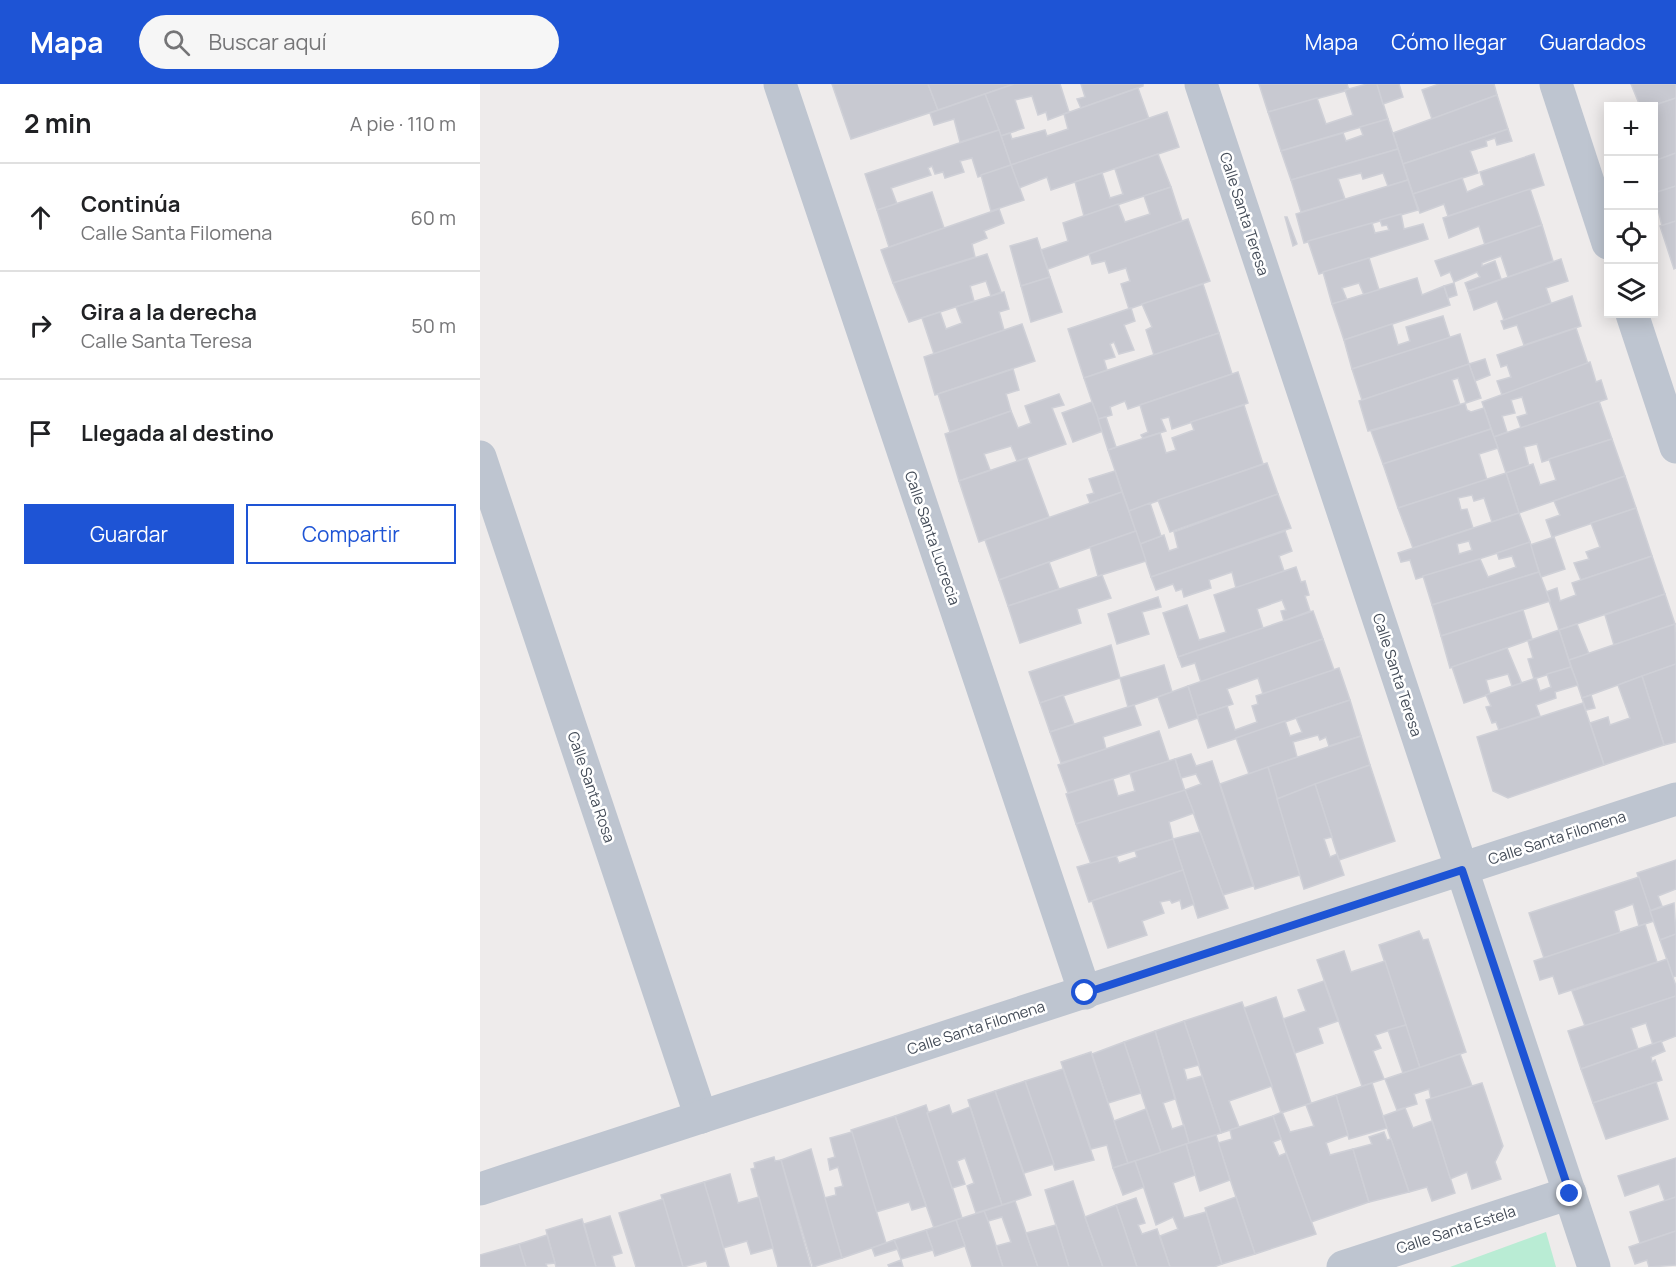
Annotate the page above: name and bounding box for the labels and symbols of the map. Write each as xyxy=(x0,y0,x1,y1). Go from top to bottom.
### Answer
street label: Calle Santa Teresa xyxy=(1215,150,1274,278)
street label: Calle Santa Lucrecia xyxy=(900,468,965,608)
street label: Calle Santa Teresa xyxy=(1368,611,1427,739)
street label: Calle Santa Rosa xyxy=(563,729,620,845)
street label: Calle Santa Filomena xyxy=(1485,805,1628,870)
route start xyxy=(1071,979,1097,1005)
street label: Calle Santa Filomena xyxy=(904,995,1047,1060)
route end xyxy=(1556,1180,1582,1206)
street label: Calle Santa Estela xyxy=(1393,1200,1518,1259)

